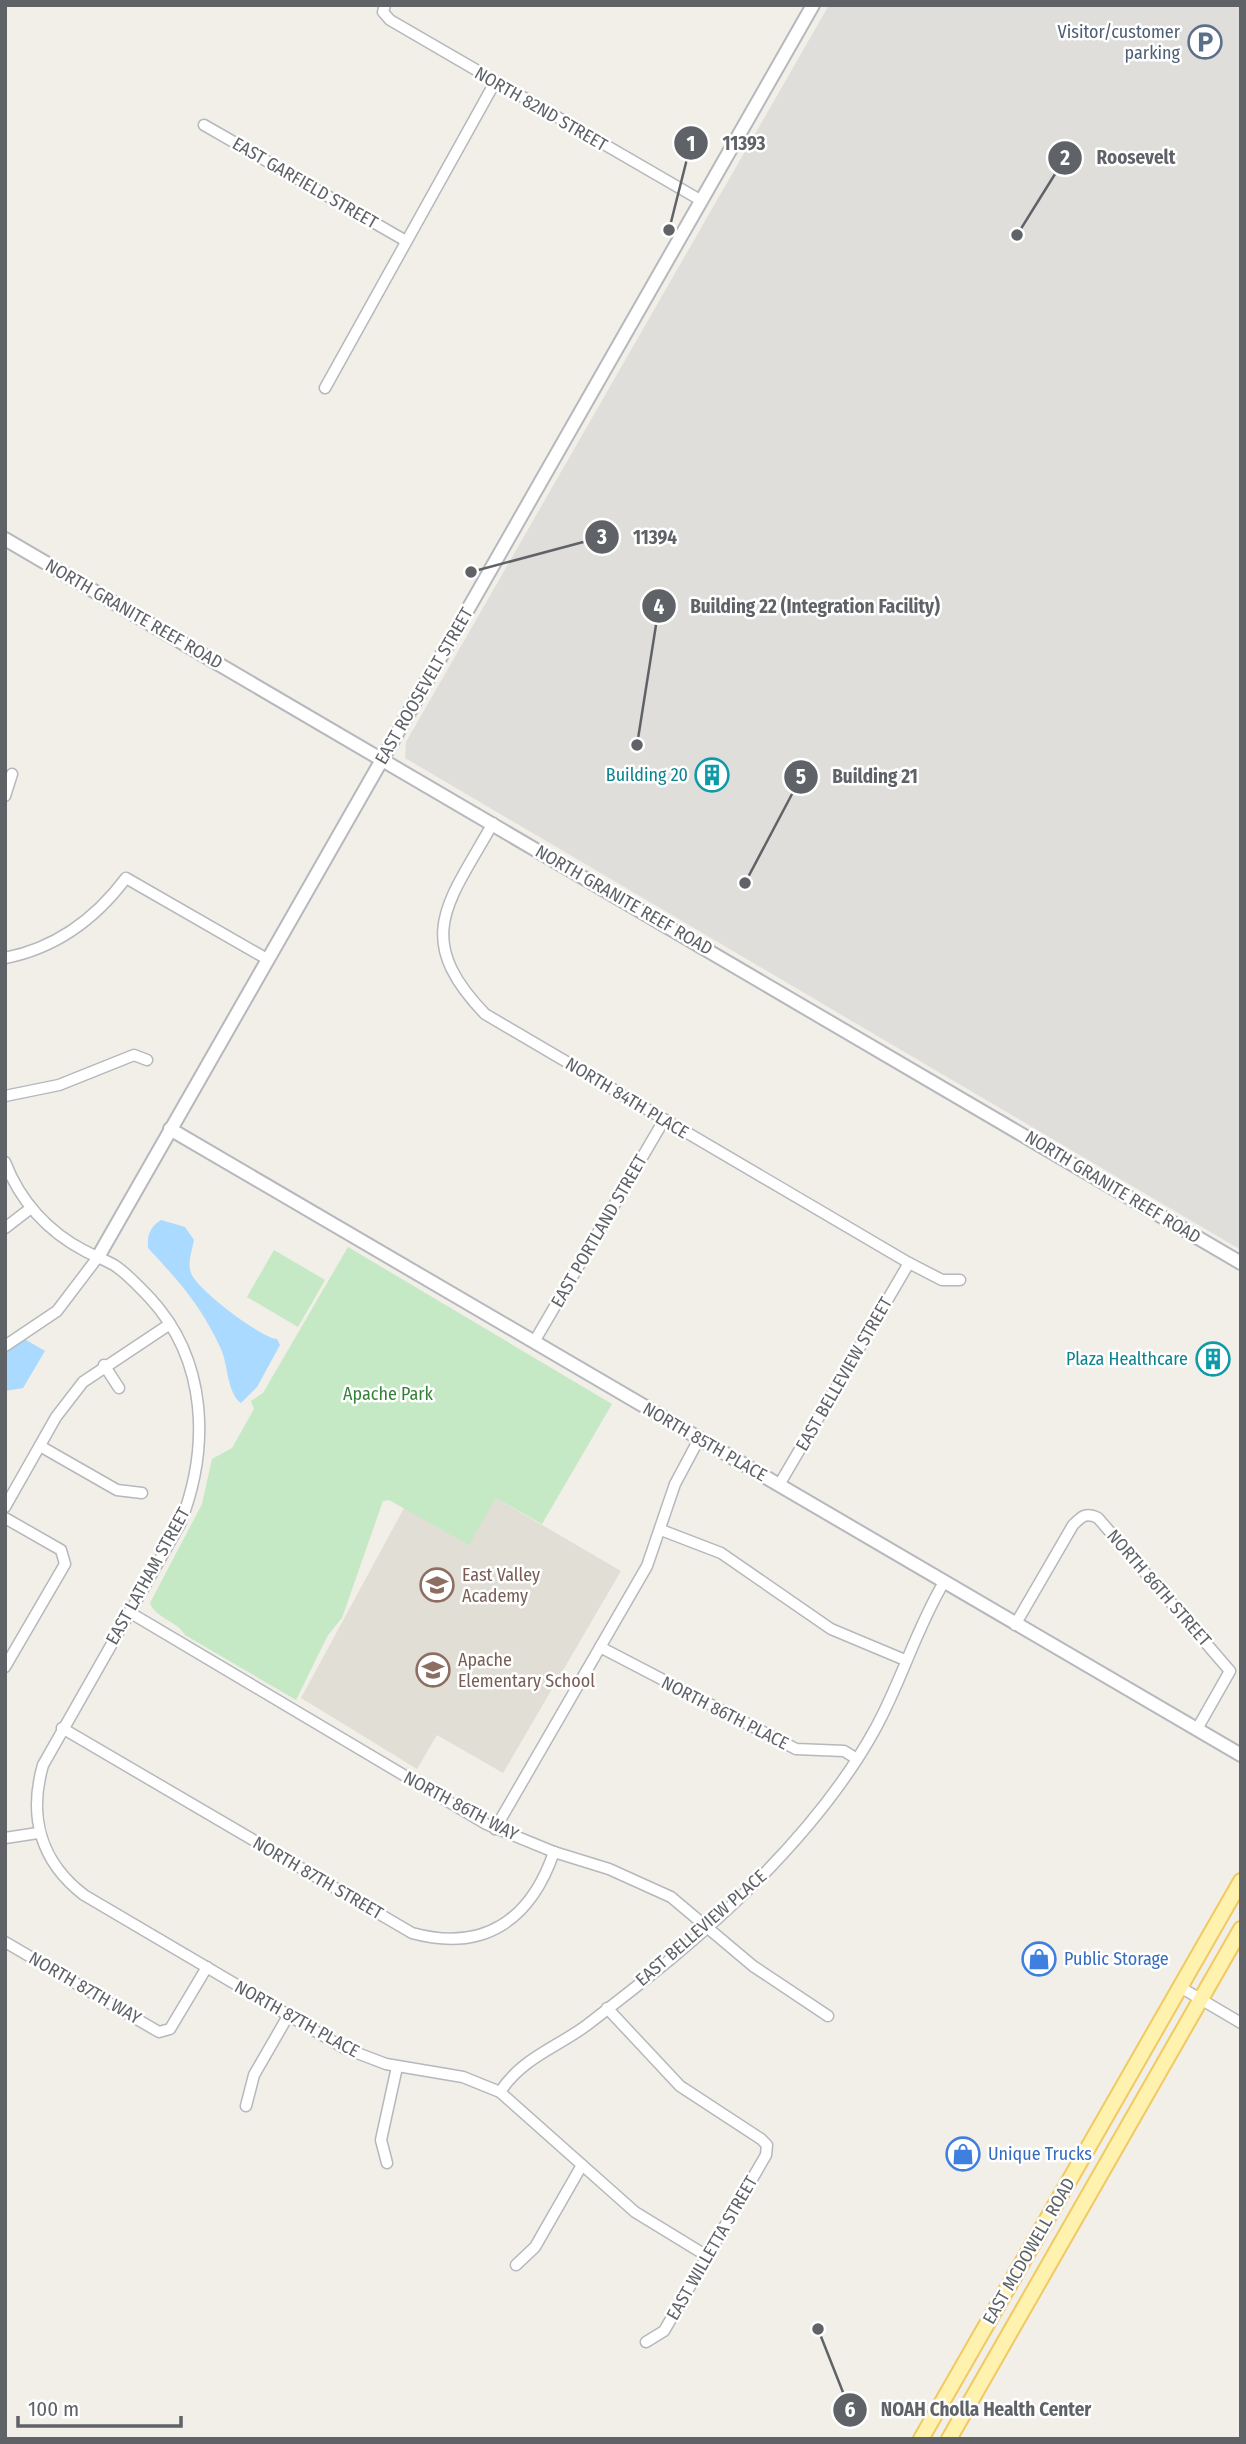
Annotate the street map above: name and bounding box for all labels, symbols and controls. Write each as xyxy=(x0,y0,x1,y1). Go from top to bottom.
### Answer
place label: Visitor/customer parking xyxy=(1058,21,1181,64)
parking icon: Visitor/customer parking xyxy=(1186,23,1224,61)
street label: NORTH 82ND STREET xyxy=(471,62,612,156)
callout: 11393 xyxy=(673,123,779,163)
text: 1 xyxy=(687,131,695,157)
street label: EAST GARFIELD STREET xyxy=(228,132,382,234)
text: 11393 xyxy=(723,132,765,155)
callout: Roosevelt xyxy=(1048,138,1190,178)
text: 2 xyxy=(1059,145,1070,171)
text: Roosevelt xyxy=(1097,146,1176,169)
callout: 11394 xyxy=(584,517,691,557)
text: 3 xyxy=(596,524,607,550)
text: 11394 xyxy=(633,526,677,549)
street label: NORTH GRANITE REEF ROAD xyxy=(42,554,226,674)
callout: Building 22 (Integration Facility) xyxy=(641,586,954,626)
text: 4 xyxy=(654,594,665,620)
text: Building 22 (Integration Facility) xyxy=(690,595,940,618)
street label: EAST ROOSEVELT STREET xyxy=(370,603,478,768)
building icon: Building 20 xyxy=(693,756,731,794)
callout: Building 21 xyxy=(783,757,932,797)
place label: Building 20 xyxy=(606,764,688,786)
text: 5 xyxy=(796,764,806,790)
text: Building 21 xyxy=(832,765,918,788)
street label: NORTH GRANITE REEF ROAD xyxy=(532,840,716,960)
street label: NORTH 84TH PLACE xyxy=(561,1053,693,1143)
street label: NORTH GRANITE REEF ROAD xyxy=(1021,1126,1205,1248)
street label: EAST PORTLAND STREET xyxy=(546,1150,652,1311)
street label: EAST BELLEVIEW STREET xyxy=(791,1293,897,1455)
building icon: Plaza Healthcare xyxy=(1194,1340,1232,1378)
place label: Plaza Healthcare xyxy=(1066,1348,1188,1370)
park label: Apache Park xyxy=(343,1383,434,1405)
street label: NORTH 85TH PLACE xyxy=(639,1398,771,1486)
street label: EAST LATHAM STREET xyxy=(101,1503,195,1648)
street label: NORTH 86TH STREET xyxy=(1102,1525,1216,1651)
place label: East Valley Academy xyxy=(462,1564,540,1607)
school or university icon: East Valley Academy xyxy=(418,1566,456,1604)
place label: Apache Elementary School xyxy=(458,1649,595,1692)
school or university icon: Apache Elementary School xyxy=(414,1651,452,1689)
street label: NORTH 86TH PLACE xyxy=(658,1671,792,1755)
street label: NORTH 86TH WAY xyxy=(400,1767,522,1845)
street label: NORTH 87TH STREET xyxy=(249,1832,388,1925)
street label: EAST BELLEVIEW PLACE xyxy=(631,1865,771,1991)
shop icon: Public Storage xyxy=(1020,1940,1058,1978)
street label: NORTH 87TH WAY xyxy=(25,1947,145,2029)
place label: Public Storage xyxy=(1064,1948,1169,1970)
street label: NORTH 87TH PLACE xyxy=(231,1976,363,2062)
shop icon: Unique Trucks xyxy=(944,2135,982,2173)
place label: Unique Trucks xyxy=(988,2143,1092,2165)
street label: EAST WILLETTA STREET xyxy=(662,2171,763,2324)
street label: EAST MCDOWELL ROAD xyxy=(978,2174,1080,2328)
scale bar xyxy=(18,2384,180,2428)
callout: NOAH Cholla Health Center xyxy=(832,2390,1106,2430)
text: 100 m xyxy=(28,2396,79,2422)
text: 6 xyxy=(845,2397,856,2423)
text: NOAH Cholla Health Center xyxy=(881,2398,1092,2421)

